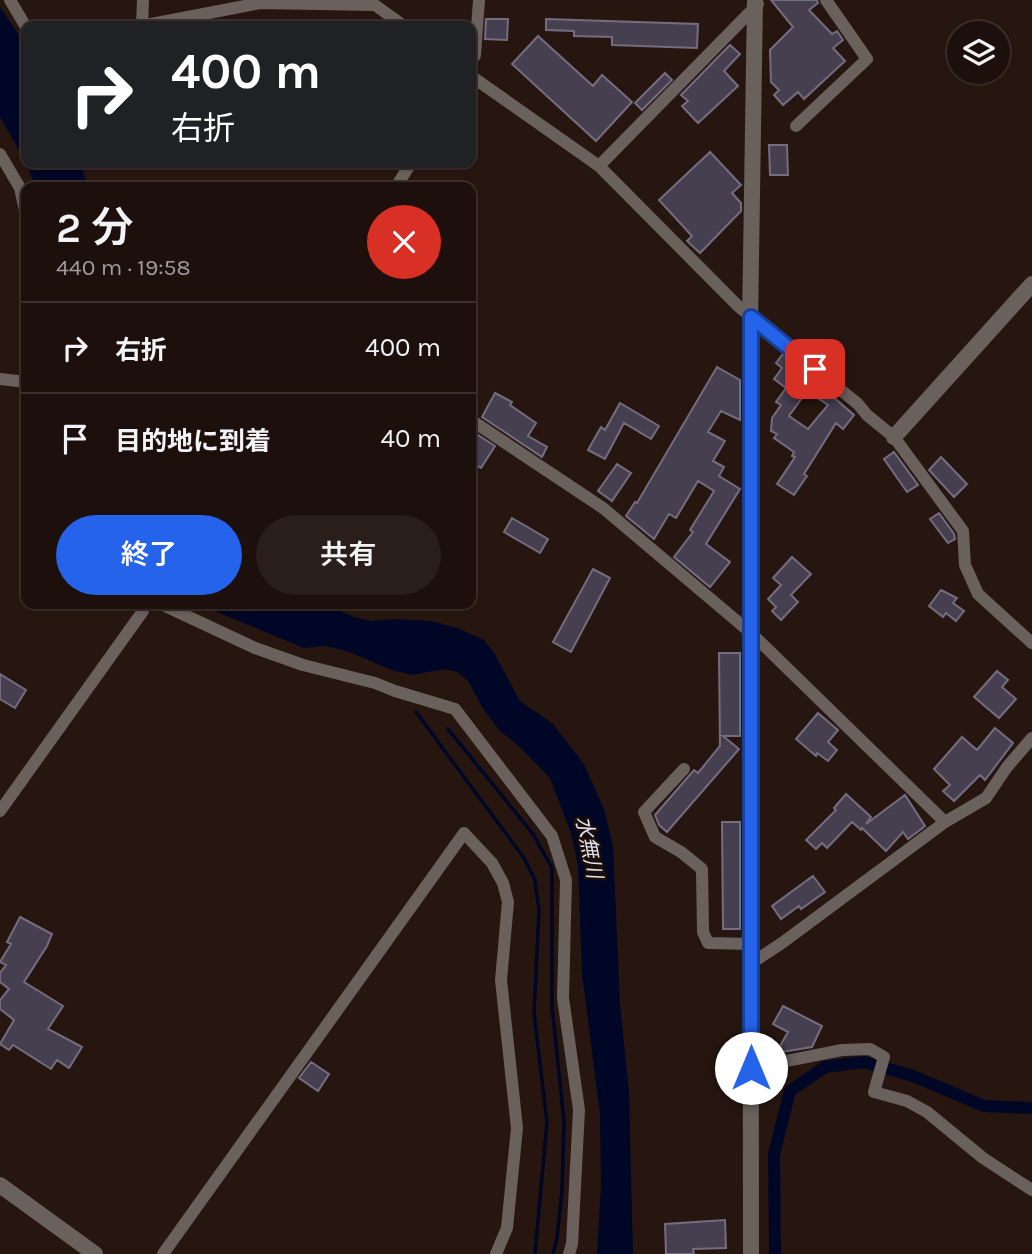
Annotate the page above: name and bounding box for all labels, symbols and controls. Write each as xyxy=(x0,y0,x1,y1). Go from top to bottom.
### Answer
map controls xyxy=(947,21,1010,84)
button: layers xyxy=(947,21,1010,84)
text: 400 m xyxy=(171,43,321,100)
icon: right xyxy=(56,49,147,140)
text: 右折 xyxy=(171,110,235,147)
text: 2 分 xyxy=(56,203,134,253)
button: close xyxy=(367,205,441,279)
text: 440 m · 19:58 xyxy=(56,254,191,281)
icon: right xyxy=(56,329,94,367)
text: 400 m xyxy=(365,332,441,363)
text: 右折 xyxy=(115,335,167,366)
pin xyxy=(785,339,845,399)
icon: arrive xyxy=(796,350,834,388)
icon: arrive xyxy=(56,420,94,458)
text: 40 m xyxy=(381,423,441,454)
text: 目的地に到着 xyxy=(115,426,271,457)
button: 終了 xyxy=(56,515,242,595)
button: 共有 xyxy=(256,515,441,595)
water label: 水無川 xyxy=(571,814,607,882)
position arrow xyxy=(714,1031,788,1105)

